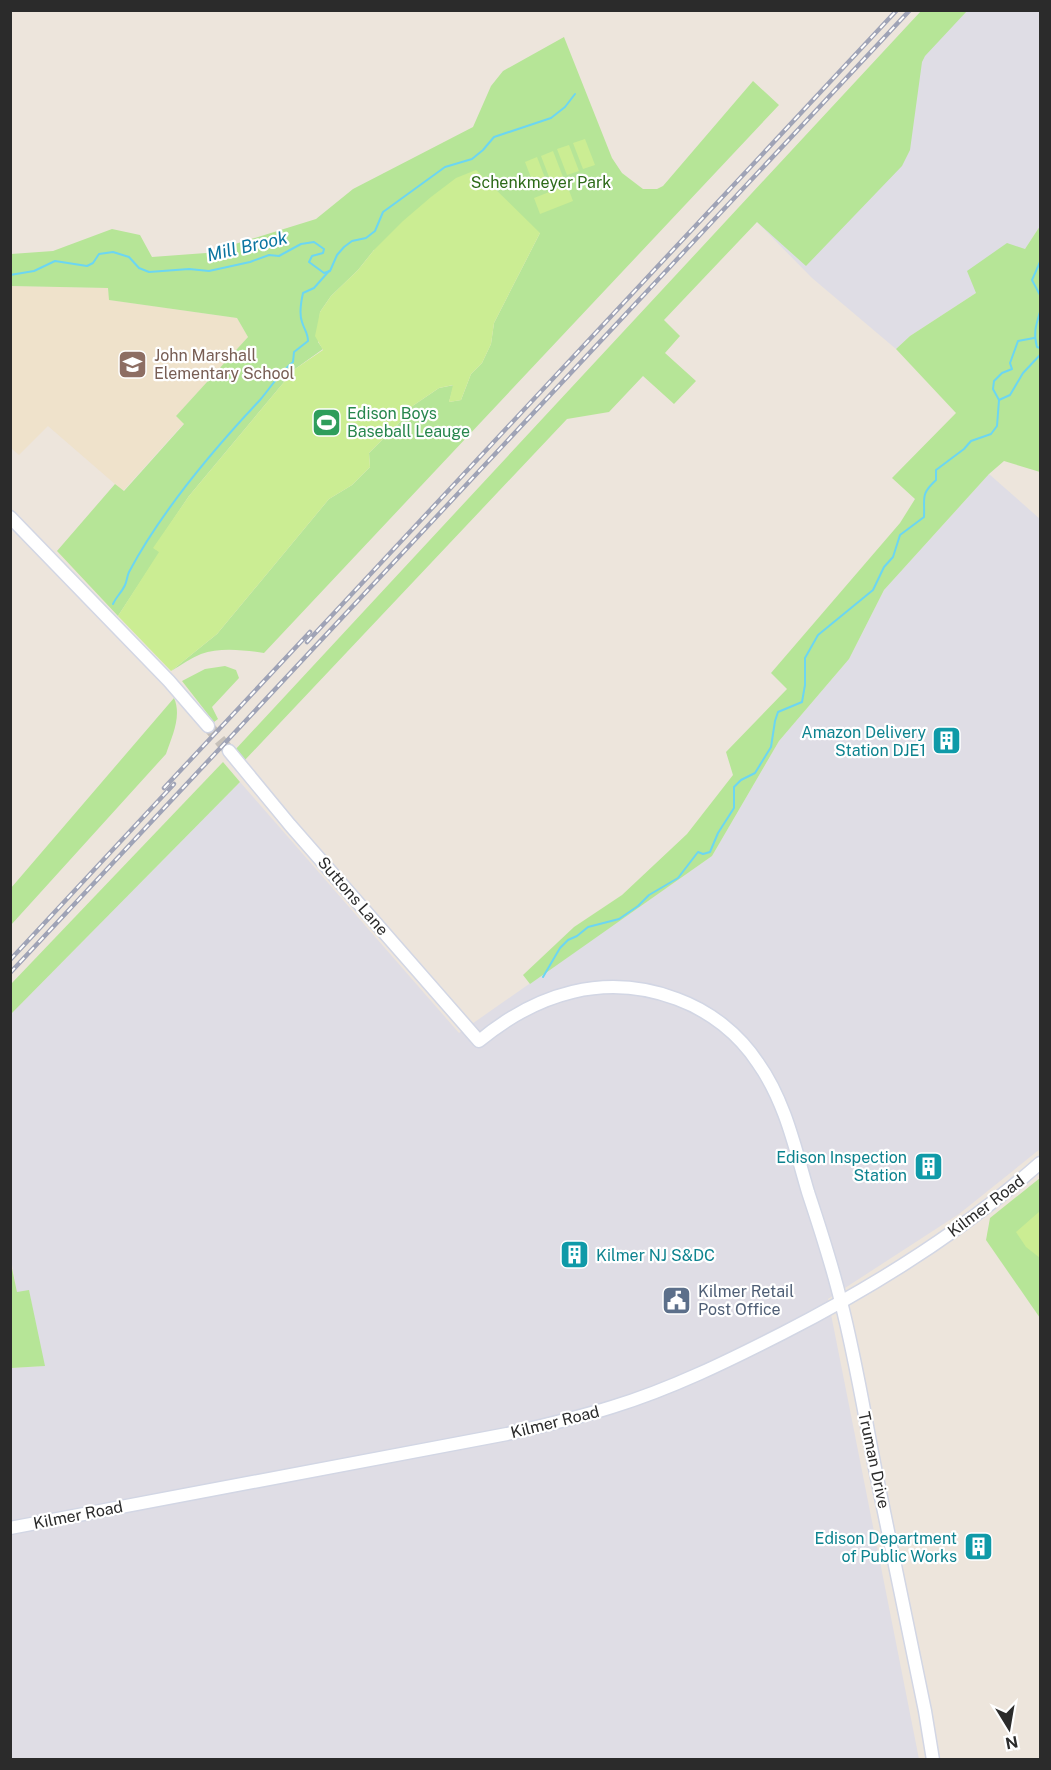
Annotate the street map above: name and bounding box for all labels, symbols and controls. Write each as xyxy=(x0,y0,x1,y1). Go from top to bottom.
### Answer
park label: Schenkmeyer Park xyxy=(471,173,611,192)
water label: Mill Brook xyxy=(205,226,290,265)
place label: John Marshall Elementary School xyxy=(154,346,295,383)
school or university icon: John Marshall Elementary School xyxy=(117,348,149,380)
place label: Edison Boys Baseball Leauge xyxy=(347,404,470,441)
sports icon: Edison Boys Baseball Leauge xyxy=(310,406,342,438)
place label: Amazon Delivery Station DJE1 xyxy=(801,723,926,760)
building icon: Amazon Delivery Station DJE1 xyxy=(931,725,963,757)
street label: Suttons Lane xyxy=(314,853,392,939)
place label: Edison Inspection Station xyxy=(776,1148,907,1185)
building icon: Edison Inspection Station xyxy=(912,1150,944,1182)
street label: Kilmer Road xyxy=(944,1171,1028,1241)
building icon: Kilmer NJ S&DC xyxy=(559,1239,591,1271)
place label: Kilmer NJ S&DC xyxy=(596,1246,715,1265)
place label: Kilmer Retail Post Office xyxy=(698,1282,794,1319)
public building icon: Kilmer Retail Post Office xyxy=(661,1284,693,1316)
street label: Kilmer Road xyxy=(509,1402,601,1442)
street label: Truman Drive xyxy=(854,1410,894,1510)
street label: Kilmer Road xyxy=(32,1497,124,1533)
place label: Edison Department of Public Works xyxy=(815,1529,957,1566)
building icon: Edison Department of Public Works xyxy=(962,1531,994,1563)
north arrow xyxy=(979,1698,1039,1758)
text: N xyxy=(1004,1732,1020,1753)

